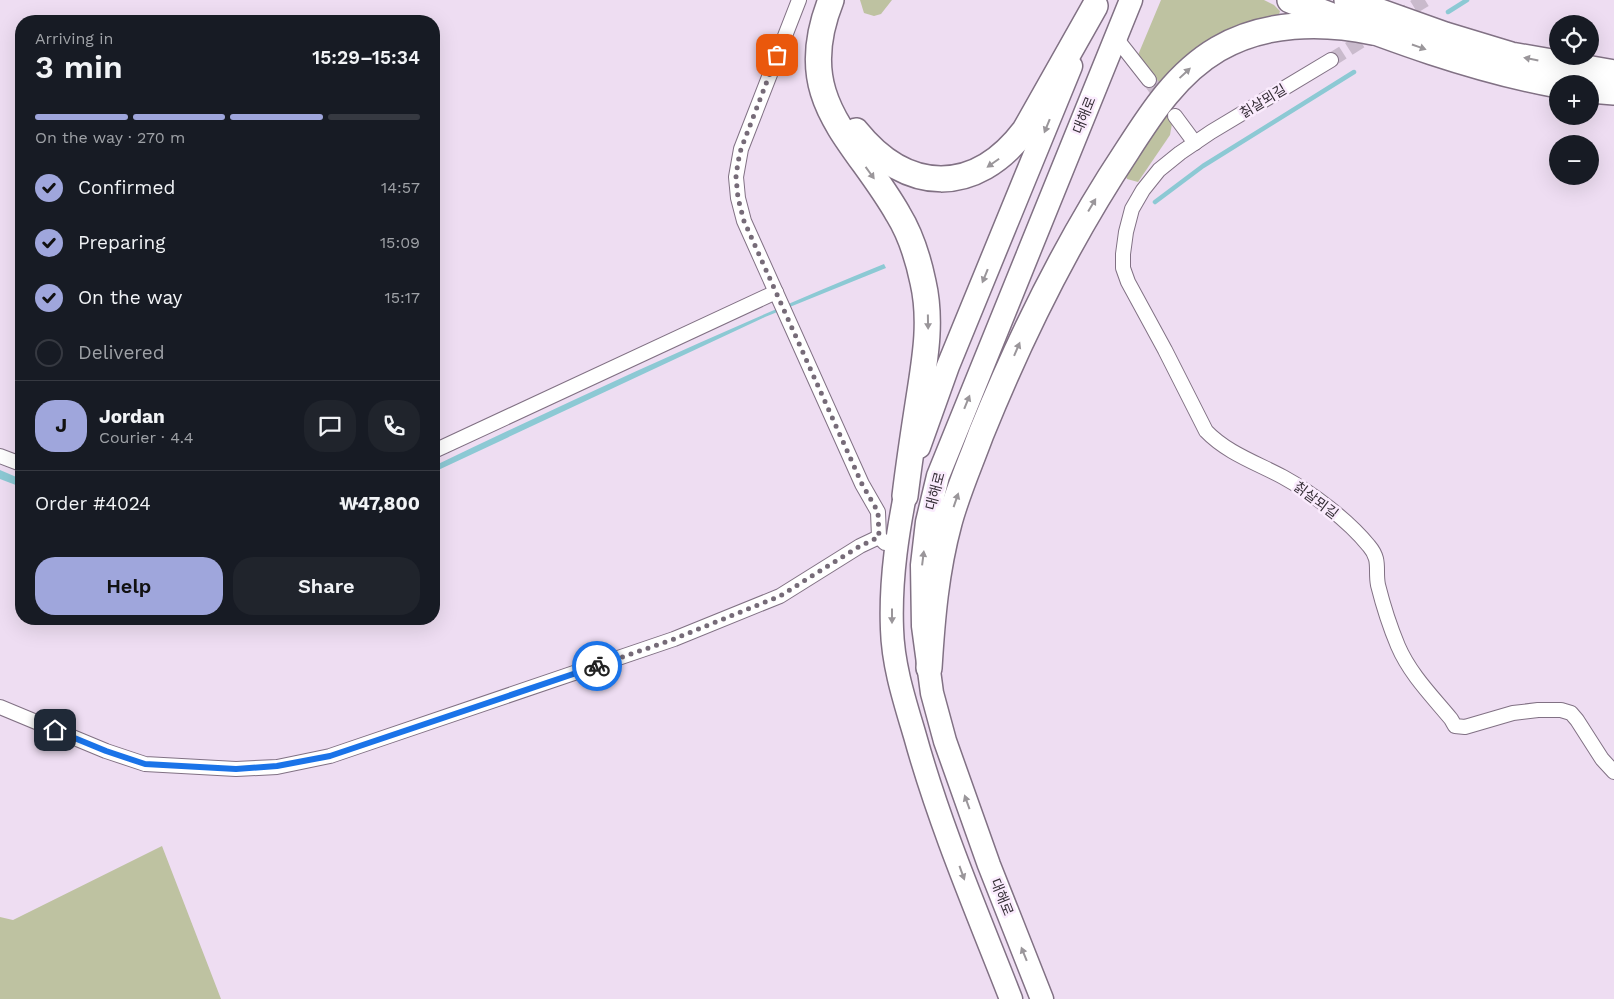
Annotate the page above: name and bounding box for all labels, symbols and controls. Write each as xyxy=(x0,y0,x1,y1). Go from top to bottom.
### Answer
map controls xyxy=(1549,15,1599,185)
button: locate xyxy=(1549,15,1599,65)
text: Arriving in xyxy=(35,29,113,48)
pin xyxy=(756,34,798,76)
icon: bag xyxy=(763,41,791,69)
one-way arrow xyxy=(1412,43,1427,51)
text: 15:29–15:34 xyxy=(312,46,420,69)
text: 3 min xyxy=(35,48,123,86)
one-way arrow xyxy=(1523,54,1539,62)
one-way arrow xyxy=(1179,67,1191,79)
button: + xyxy=(1549,75,1599,125)
street label: 칡살뫼길 xyxy=(1237,81,1289,121)
street label: 대해로 xyxy=(1069,94,1099,136)
one-way arrow xyxy=(1042,119,1050,133)
text: On the way · 270 m xyxy=(35,128,185,147)
button: − xyxy=(1549,135,1599,185)
one-way arrow xyxy=(986,158,999,168)
one-way arrow xyxy=(865,166,875,180)
icon: check xyxy=(35,174,63,202)
text: Confirmed xyxy=(78,176,175,199)
text: 14:57 xyxy=(381,178,420,197)
one-way arrow xyxy=(1088,199,1097,212)
icon: check xyxy=(35,229,63,257)
text: Preparing xyxy=(78,231,165,254)
text: 15:09 xyxy=(380,233,420,252)
one-way arrow xyxy=(981,269,988,284)
icon: check xyxy=(35,284,63,312)
text: On the way xyxy=(78,286,182,309)
text: 15:17 xyxy=(384,288,420,307)
one-way arrow xyxy=(924,314,932,330)
text: Delivered xyxy=(78,341,165,364)
one-way arrow xyxy=(1014,342,1022,357)
one-way arrow xyxy=(963,395,971,410)
button: chat xyxy=(304,400,356,452)
button: phone xyxy=(368,400,420,452)
text: Jordan xyxy=(99,405,165,428)
text: J xyxy=(55,414,67,437)
text: Courier · 4.4 xyxy=(99,428,194,447)
street label: 대해로 xyxy=(922,470,948,512)
street label: 칡살뫼길 xyxy=(1291,478,1341,522)
text: Order #4024 xyxy=(35,492,151,515)
text: ₩47,800 xyxy=(339,492,420,515)
one-way arrow xyxy=(952,492,960,507)
one-way arrow xyxy=(919,550,927,566)
button: Help xyxy=(35,557,223,615)
button: Share xyxy=(233,557,420,615)
one-way arrow xyxy=(888,608,896,624)
courier xyxy=(572,641,622,691)
icon: bike xyxy=(583,652,611,680)
pin xyxy=(34,709,76,751)
icon: home xyxy=(41,716,69,744)
one-way arrow xyxy=(963,794,971,809)
one-way arrow xyxy=(958,866,966,881)
street label: 대해로 xyxy=(987,876,1017,918)
one-way arrow xyxy=(1020,947,1028,961)

